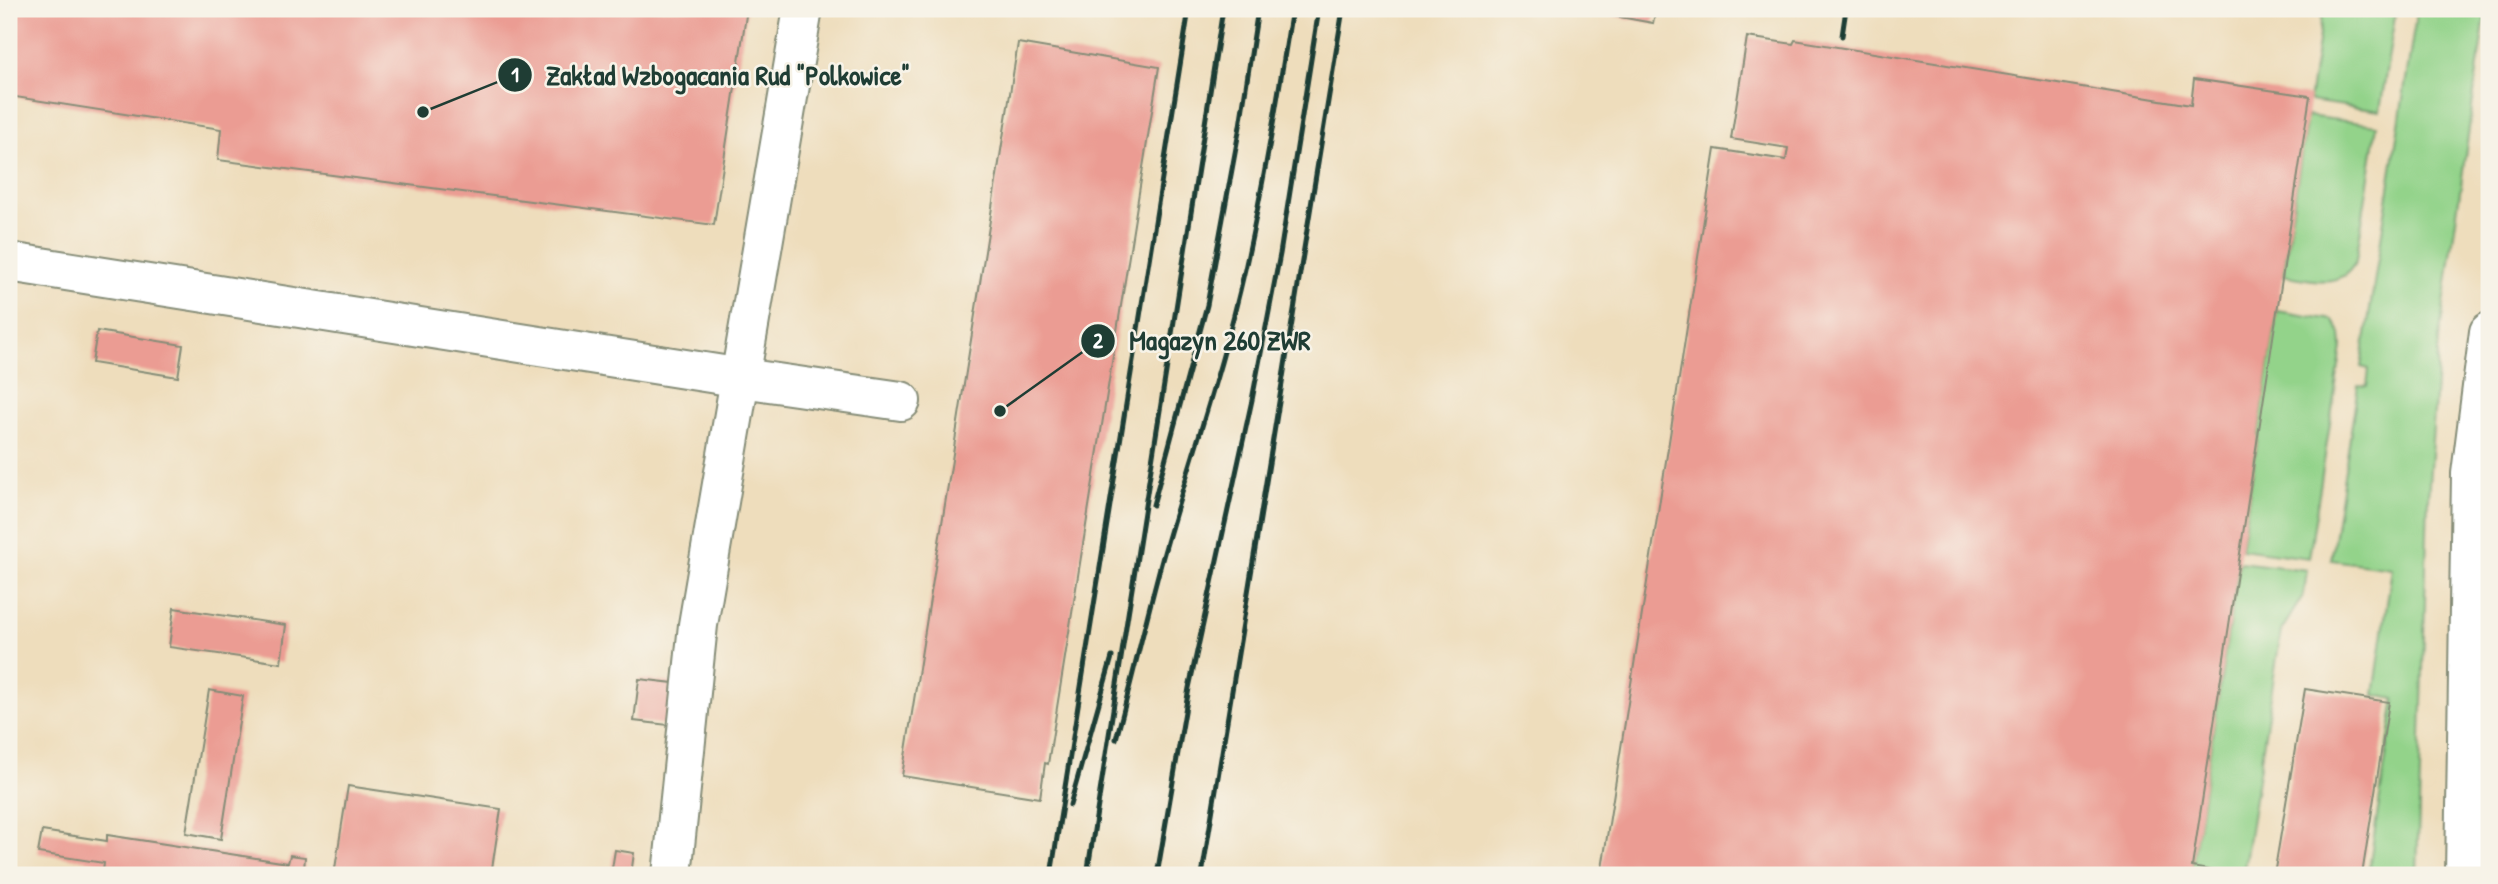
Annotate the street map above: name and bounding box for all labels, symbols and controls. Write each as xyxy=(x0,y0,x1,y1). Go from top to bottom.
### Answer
callout: Zakład Wzbogacania Rud "Polkowice" xyxy=(497,51,924,100)
text: Zakład Wzbogacania Rud "Polkowice" xyxy=(546,56,910,95)
text: 1 xyxy=(511,60,519,89)
callout: Magazyn 260 ZWR xyxy=(1081,316,1325,365)
text: Magazyn 260 ZWR xyxy=(1129,321,1311,360)
text: 2 xyxy=(1093,326,1103,355)

